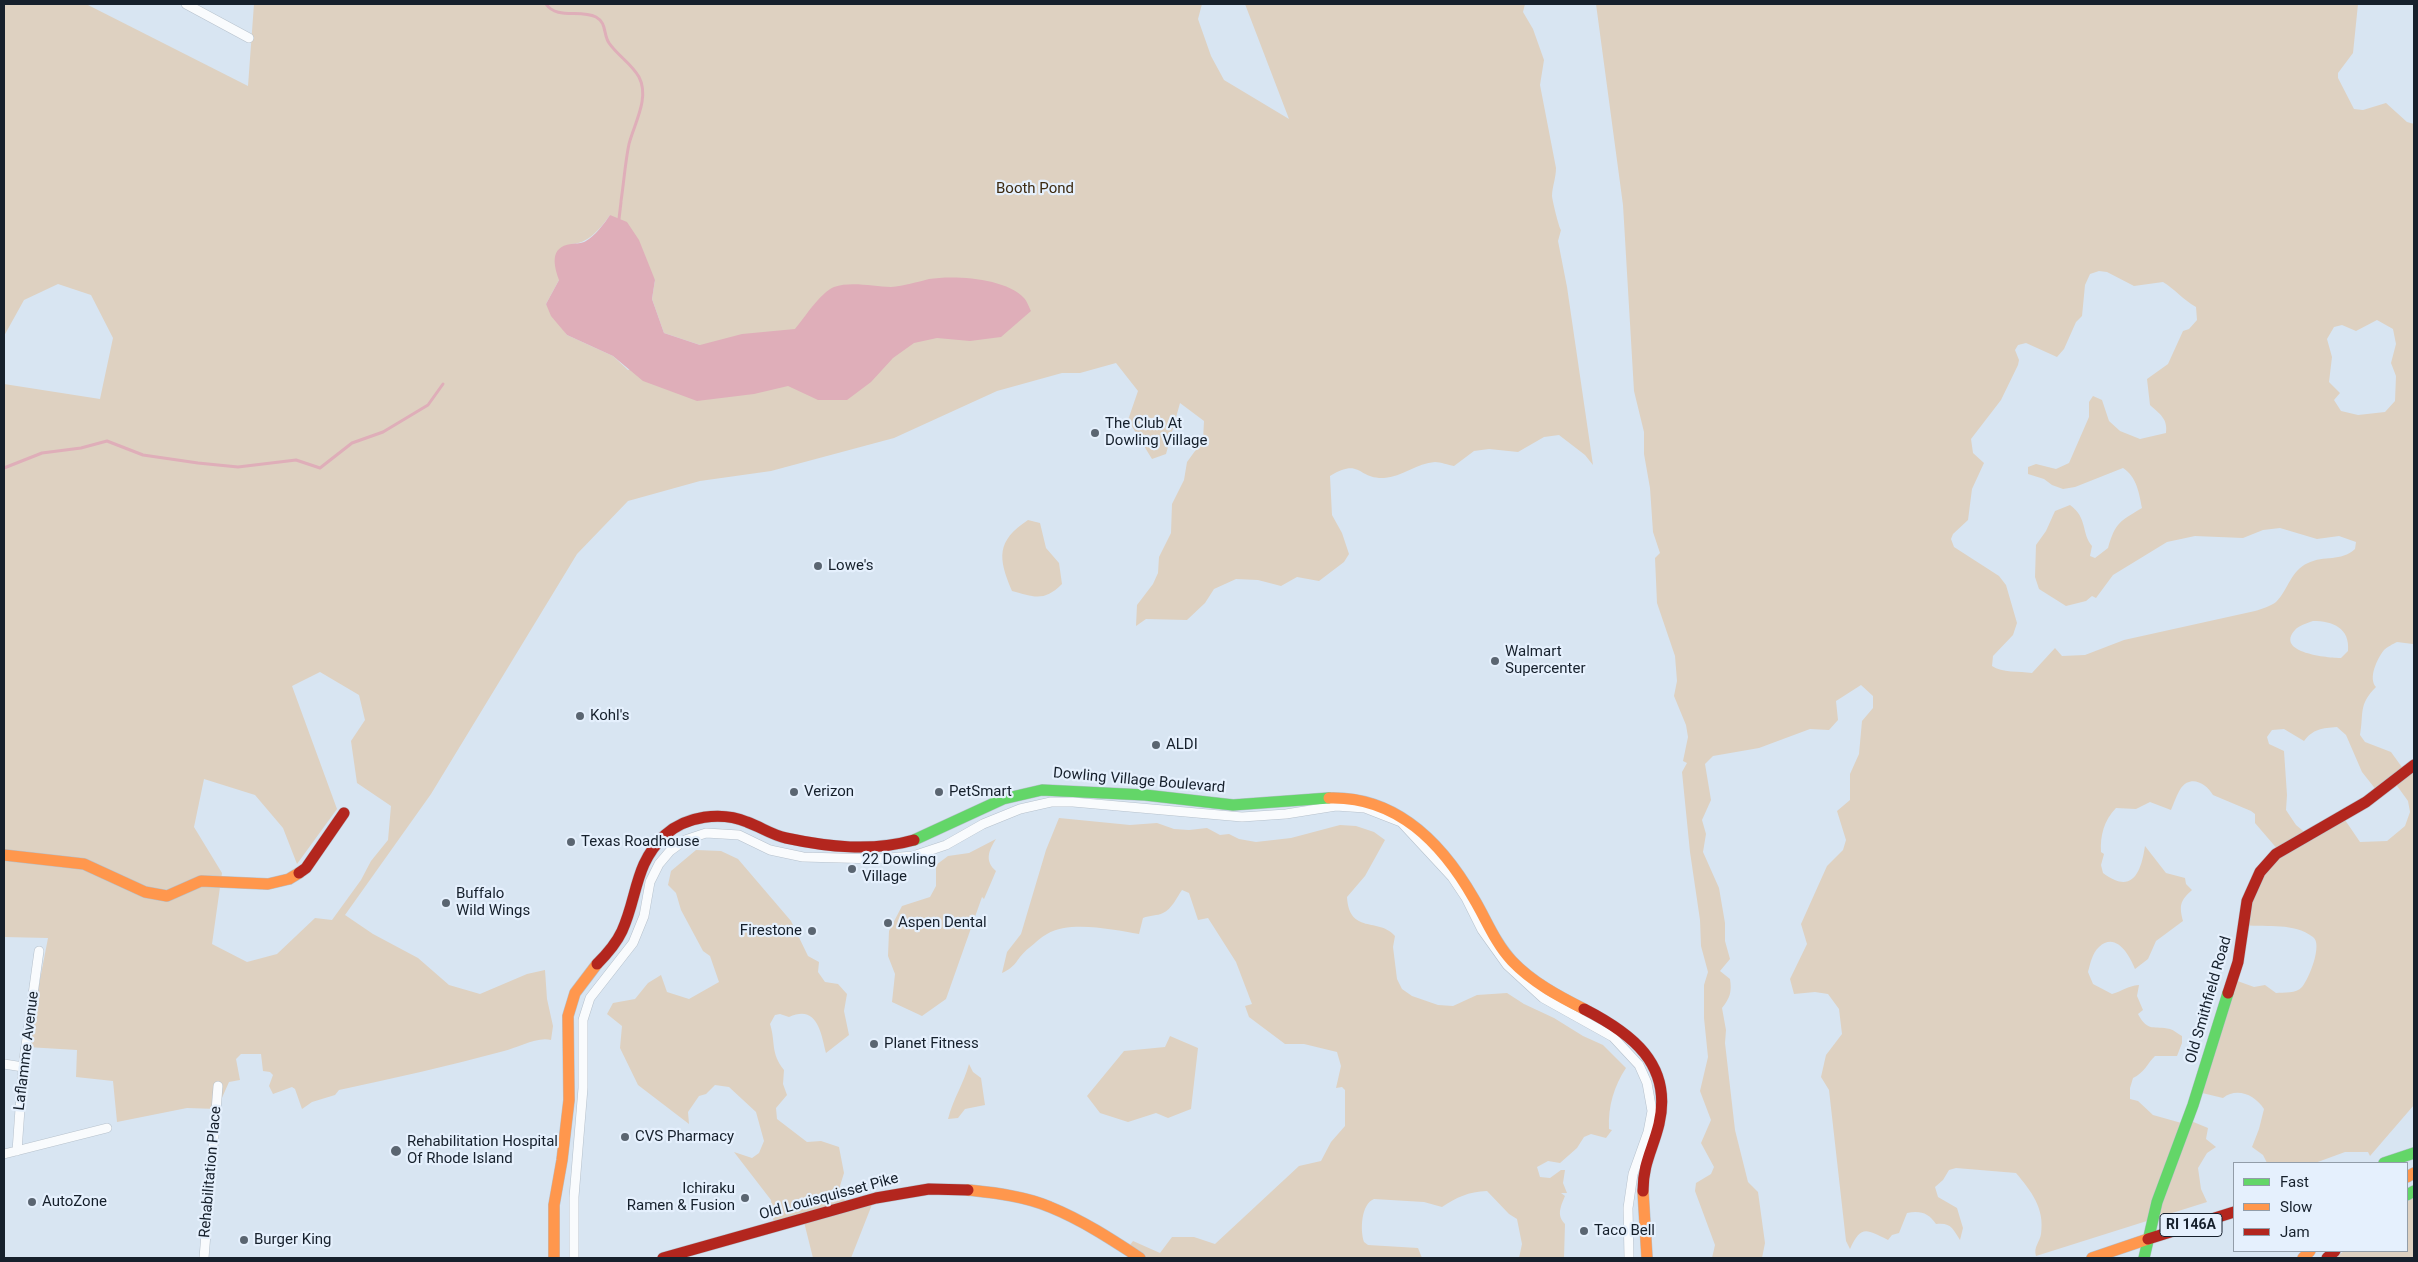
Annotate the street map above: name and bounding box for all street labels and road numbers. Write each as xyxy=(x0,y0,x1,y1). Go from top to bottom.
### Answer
street label: Dowling Village Boulevard xyxy=(1052,765,1226,797)
street label: Old Smithfield Road xyxy=(2182,934,2236,1066)
street label: Laflamme Avenue xyxy=(11,990,43,1112)
street label: Rehabilitation Place xyxy=(196,1105,226,1239)
street label: Old Louisquisset Pike xyxy=(757,1170,901,1224)
road number: RI 146A xyxy=(2160,1214,2222,1236)

